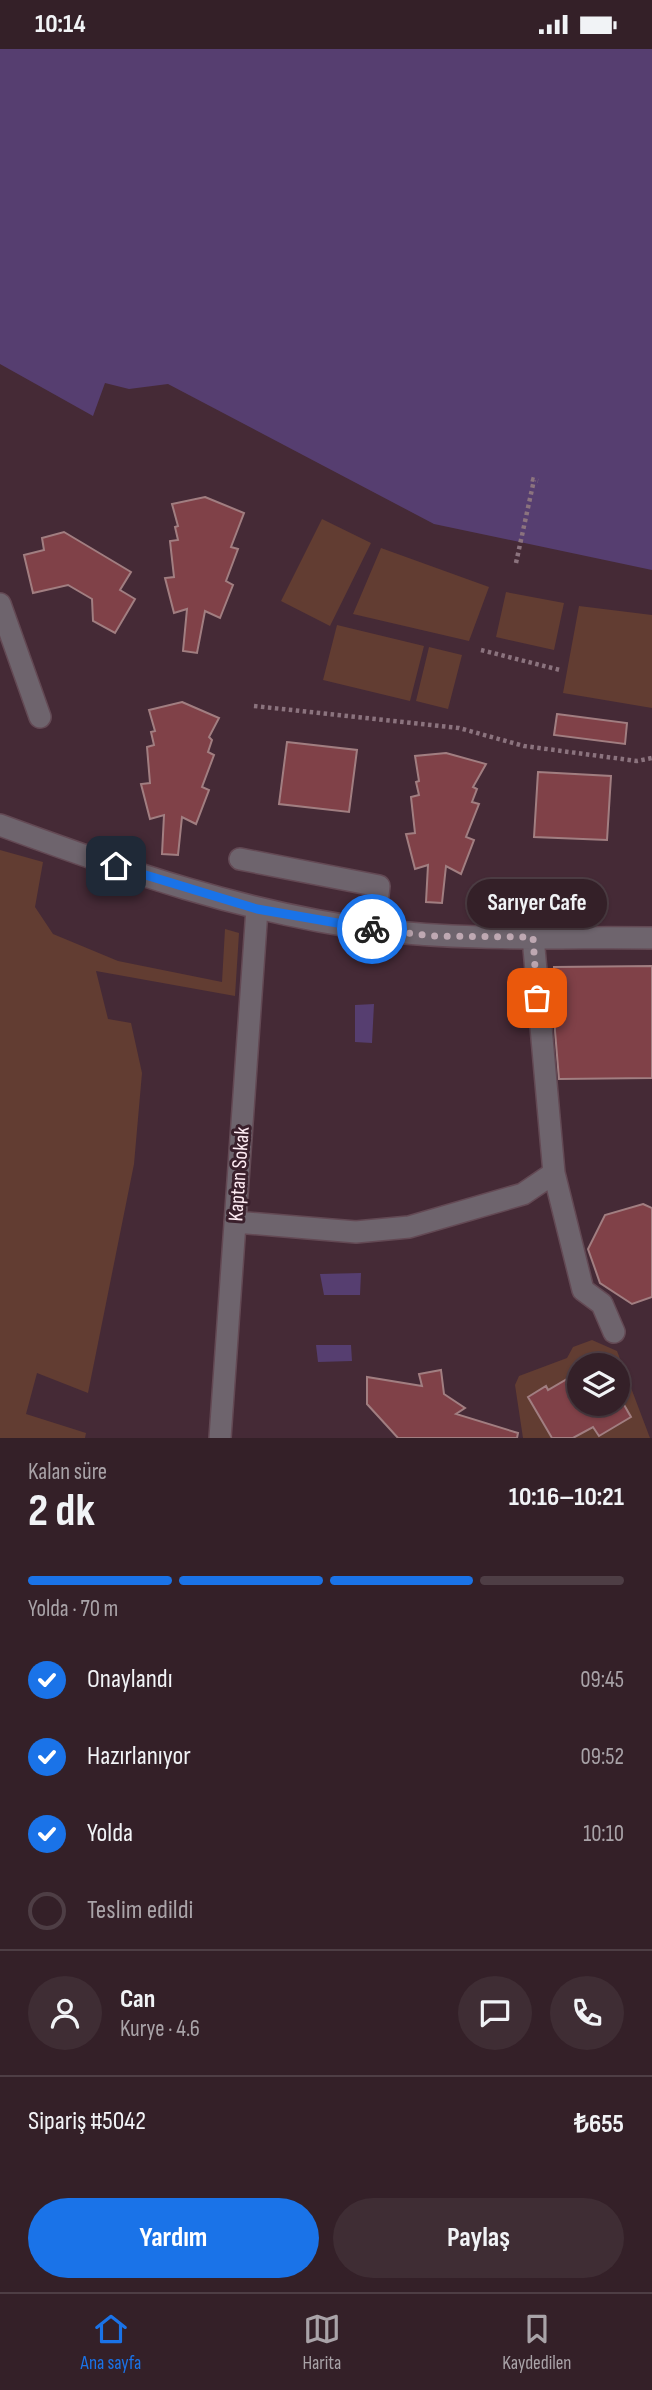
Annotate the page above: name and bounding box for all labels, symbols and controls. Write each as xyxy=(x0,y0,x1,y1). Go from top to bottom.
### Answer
text: 10:14 xyxy=(35,9,86,40)
pin xyxy=(86,836,146,896)
icon: home xyxy=(97,847,135,885)
callout: Sarıyer Cafe xyxy=(467,879,607,928)
text: Sarıyer Cafe xyxy=(487,889,587,917)
courier xyxy=(337,894,407,964)
icon: bike xyxy=(353,910,391,948)
pin xyxy=(507,968,567,1028)
icon: bag xyxy=(518,979,556,1017)
street label: Kaptan Sokak xyxy=(223,1126,255,1222)
map controls xyxy=(567,1353,630,1416)
button: layers xyxy=(567,1353,630,1416)
text: Kalan süre xyxy=(28,1458,107,1486)
text: 10:16–10:21 xyxy=(509,1482,624,1513)
text: 2 dk xyxy=(28,1484,95,1539)
text: Yolda · 70 m xyxy=(28,1595,118,1623)
icon: check xyxy=(28,1661,66,1699)
text: Onaylandı xyxy=(87,1664,172,1695)
text: 09:45 xyxy=(580,1666,624,1694)
icon: check xyxy=(28,1738,66,1776)
text: Hazırlanıyor xyxy=(87,1741,191,1772)
text: 09:52 xyxy=(581,1743,624,1771)
icon: check xyxy=(28,1815,66,1853)
text: Yolda xyxy=(87,1818,133,1849)
text: 10:10 xyxy=(583,1820,624,1848)
text: Teslim edildi xyxy=(87,1895,193,1926)
button: person xyxy=(28,1976,102,2050)
button: chat xyxy=(458,1976,532,2050)
button: phone xyxy=(550,1976,624,2050)
text: Can xyxy=(120,1984,155,2015)
text: Kurye · 4.6 xyxy=(120,2015,200,2043)
text: Sipariş #5042 xyxy=(28,2106,146,2137)
text: ₺655 xyxy=(574,2109,624,2140)
button: Yardım xyxy=(28,2198,319,2278)
button: Paylaş xyxy=(333,2198,624,2278)
tab: Ana sayfa xyxy=(80,2310,141,2375)
tab: Harita xyxy=(302,2310,341,2375)
tab: Kaydedilen xyxy=(502,2310,572,2375)

